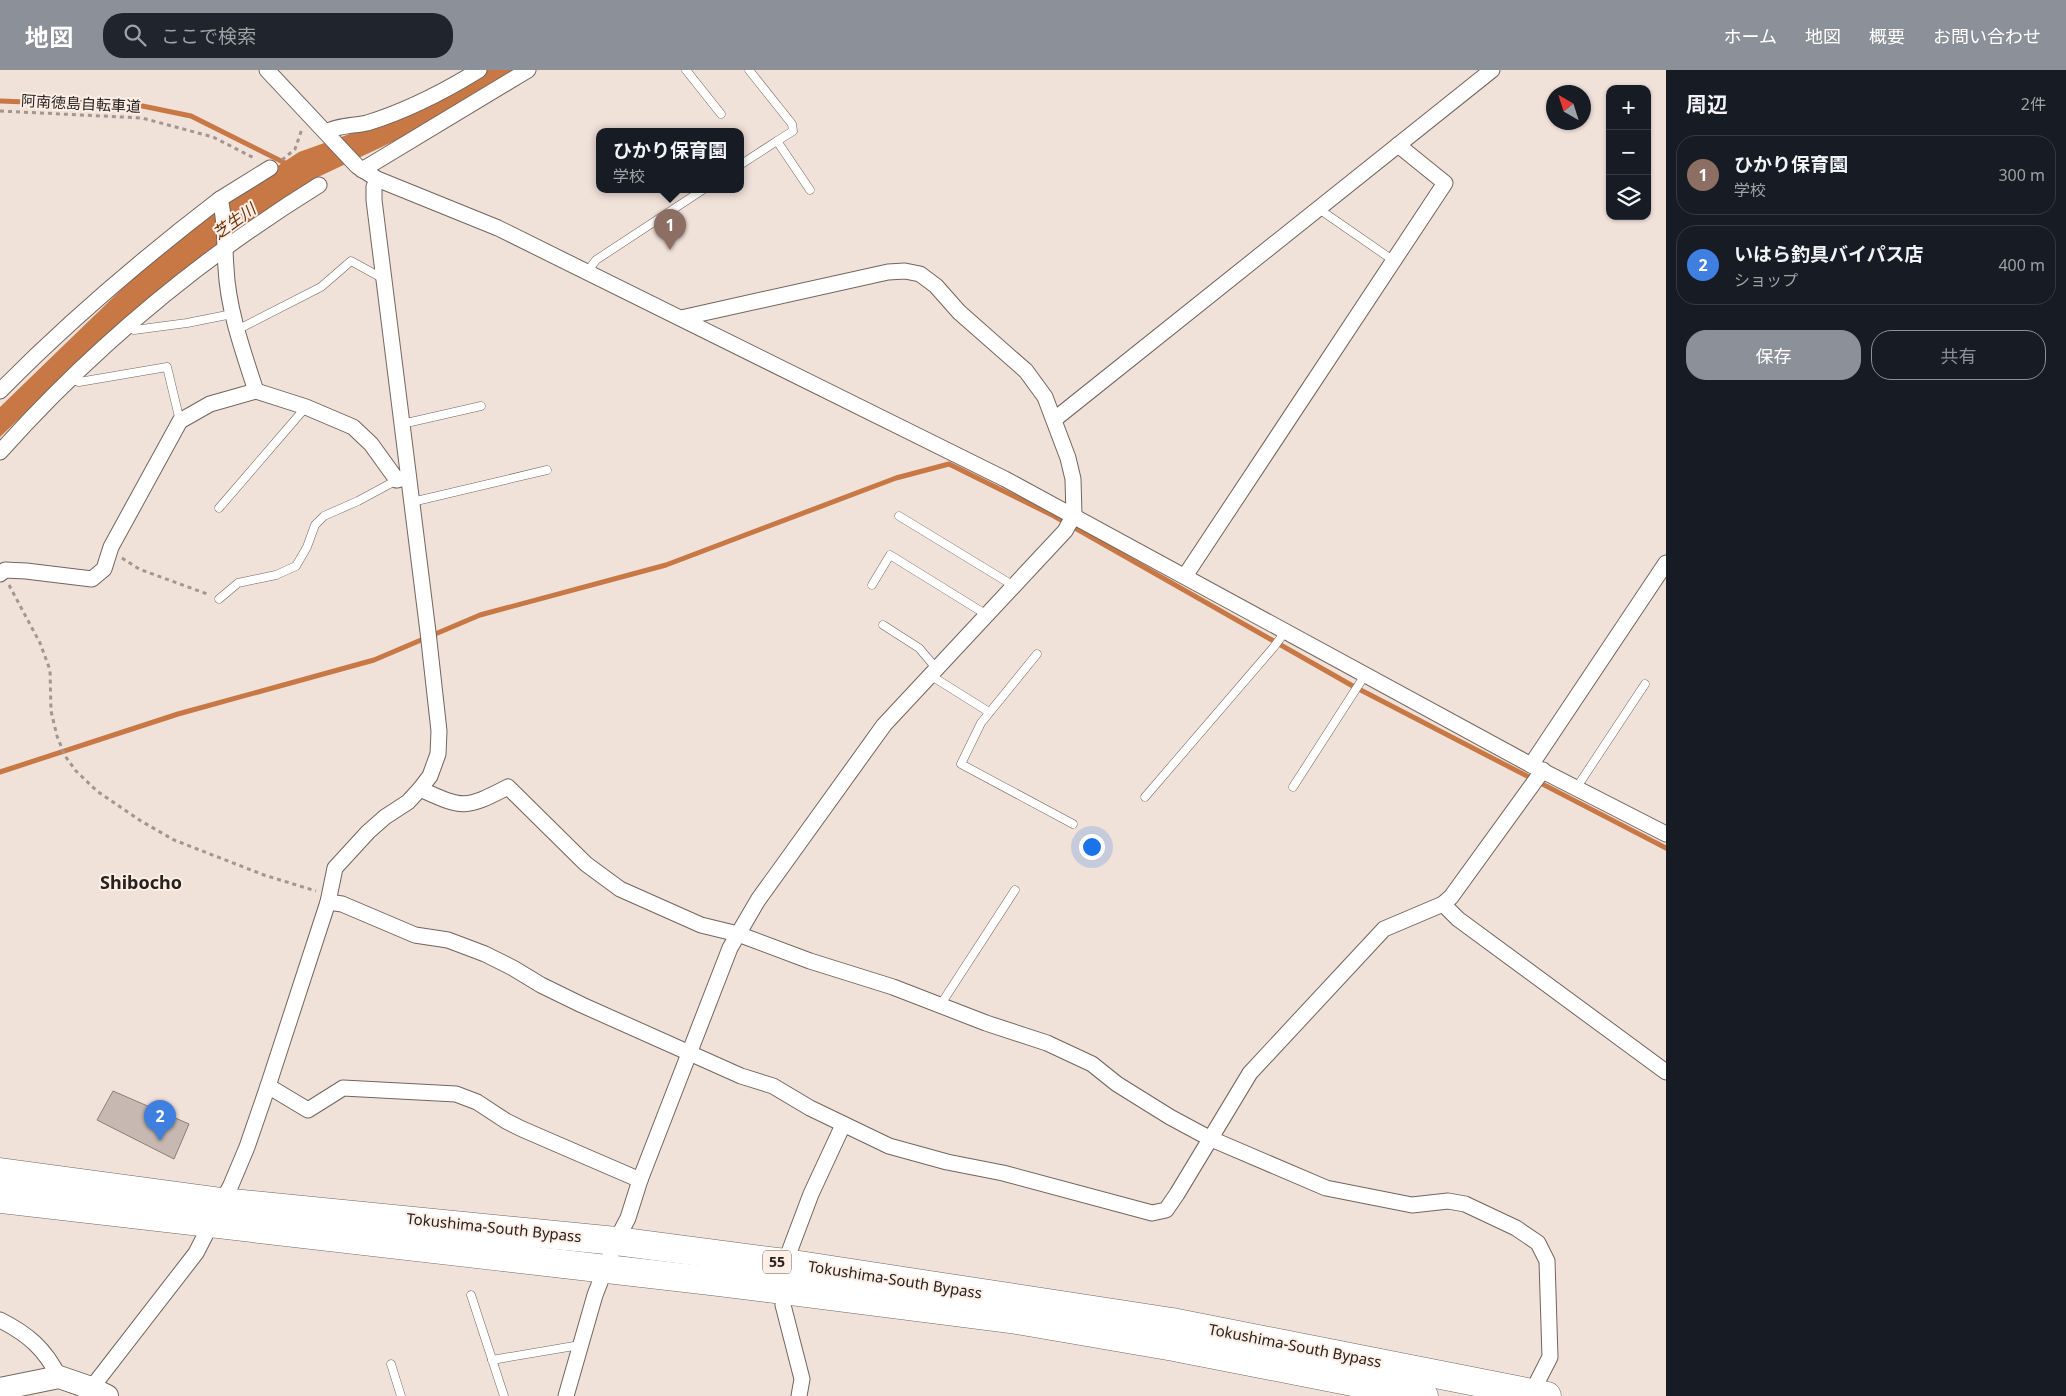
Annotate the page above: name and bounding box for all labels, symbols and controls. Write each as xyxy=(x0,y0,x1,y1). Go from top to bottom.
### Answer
search box xyxy=(103,13,453,58)
text: 地図 xyxy=(25,20,73,53)
icon: search xyxy=(121,21,149,49)
text: ここで検索 xyxy=(161,23,256,49)
text: ホーム xyxy=(1724,24,1777,48)
text: 地図 xyxy=(1805,24,1841,48)
text: 概要 xyxy=(1869,24,1905,48)
text: お問い合わせ xyxy=(1933,24,2041,48)
north arrow xyxy=(1546,85,1591,130)
map controls xyxy=(1606,85,1651,220)
button: + xyxy=(1606,85,1651,130)
street label: 阿南徳島自転車道 xyxy=(21,90,142,116)
text: 周辺 xyxy=(1686,90,1728,118)
text: 2件 xyxy=(2021,93,2046,115)
popup xyxy=(596,128,744,193)
button: − xyxy=(1606,130,1651,175)
text: ひかり保育園 xyxy=(613,137,727,163)
text: ひかり保育園 xyxy=(1734,151,1848,177)
text: 1 xyxy=(1698,164,1708,186)
text: 300 m xyxy=(1998,164,2045,186)
text: 学校 xyxy=(613,165,645,187)
button: layers xyxy=(1606,175,1651,220)
text: 学校 xyxy=(1734,179,1766,201)
water label: 芝生川 xyxy=(208,197,261,244)
pin: 1 xyxy=(654,209,686,250)
text: いはら釣具バイパス店 xyxy=(1734,241,1924,267)
text: 2 xyxy=(1698,254,1708,276)
text: 400 m xyxy=(1998,254,2045,276)
text: ショップ xyxy=(1734,269,1798,291)
button: 保存 xyxy=(1686,330,1861,380)
button: 共有 xyxy=(1871,330,2046,380)
your location xyxy=(1079,834,1105,860)
district label: Shibocho xyxy=(100,870,182,894)
pin: 2 xyxy=(144,1100,176,1141)
street label: Tokushima-South Bypass xyxy=(406,1208,583,1246)
road number: 55 xyxy=(763,1250,791,1274)
street label: Tokushima-South Bypass xyxy=(807,1255,984,1303)
street label: Tokushima-South Bypass xyxy=(1207,1318,1383,1372)

